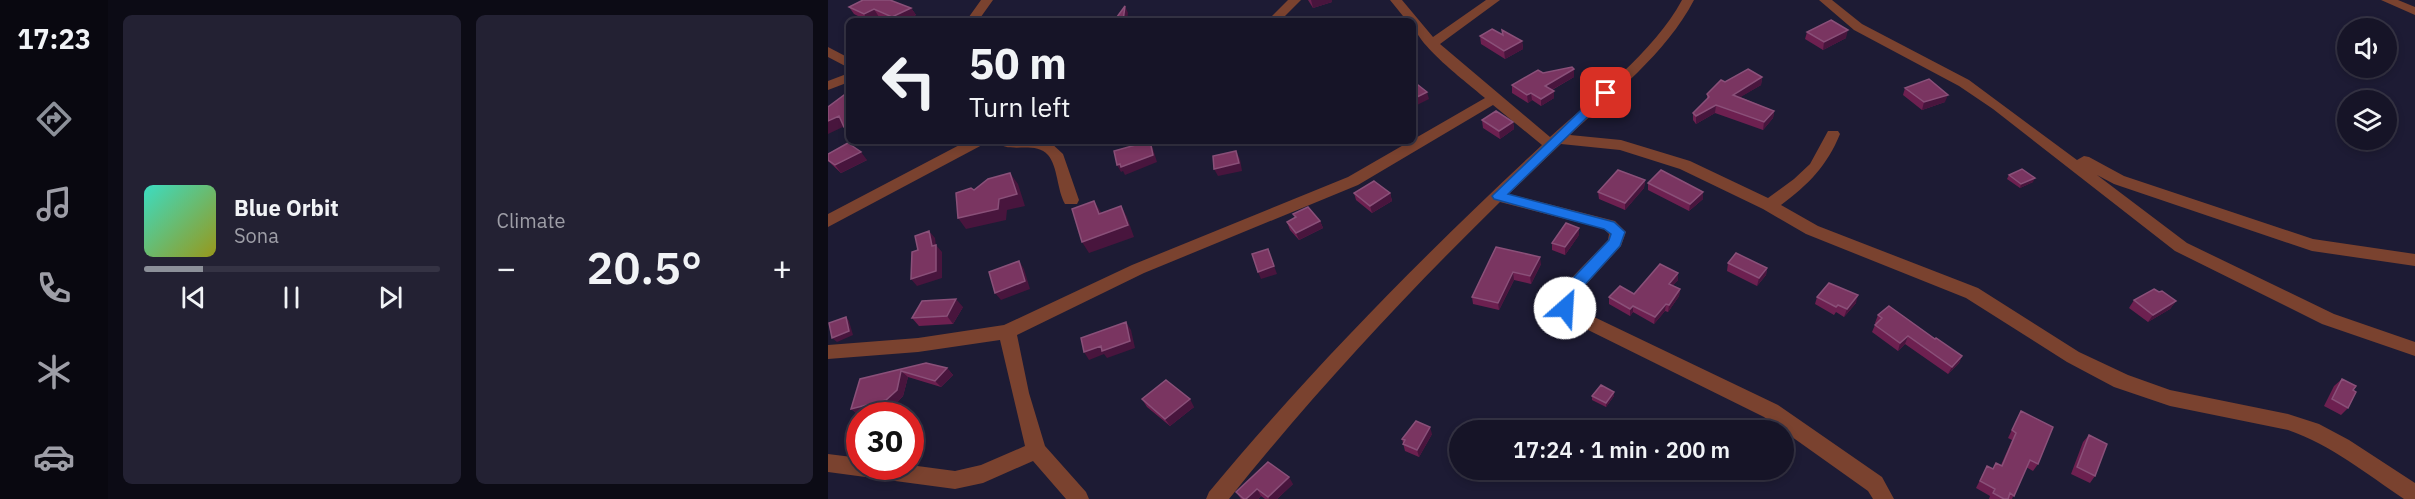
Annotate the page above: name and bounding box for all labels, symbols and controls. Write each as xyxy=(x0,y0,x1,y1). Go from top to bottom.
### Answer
map controls xyxy=(2337,18,2397,150)
button: sound xyxy=(2337,18,2397,78)
text: 17:23 xyxy=(17,21,91,56)
text: 50 m xyxy=(969,36,1067,91)
icon: left xyxy=(870,42,948,120)
pin xyxy=(1580,67,1631,118)
icon: arrive xyxy=(1589,76,1622,109)
text: Turn left xyxy=(969,89,1070,124)
button: layers xyxy=(2337,90,2397,150)
icon: directions xyxy=(33,98,75,140)
icon: music xyxy=(33,183,75,225)
text: Blue Orbit xyxy=(234,193,339,222)
text: Climate xyxy=(497,207,565,234)
text: Sona xyxy=(234,222,279,249)
text: 20.5° xyxy=(586,238,702,296)
text: − xyxy=(497,246,516,289)
text: + xyxy=(772,246,792,289)
icon: phone xyxy=(33,267,75,309)
position arrow xyxy=(1533,276,1597,340)
icon: previous xyxy=(177,281,210,314)
icon: pause xyxy=(275,281,308,314)
icon: next xyxy=(374,281,407,314)
icon: climate xyxy=(33,351,75,393)
speed limit sign: 30 xyxy=(846,402,924,480)
text: 17:24 · 1 min · 200 m xyxy=(1513,435,1730,464)
icon: car xyxy=(33,436,75,478)

